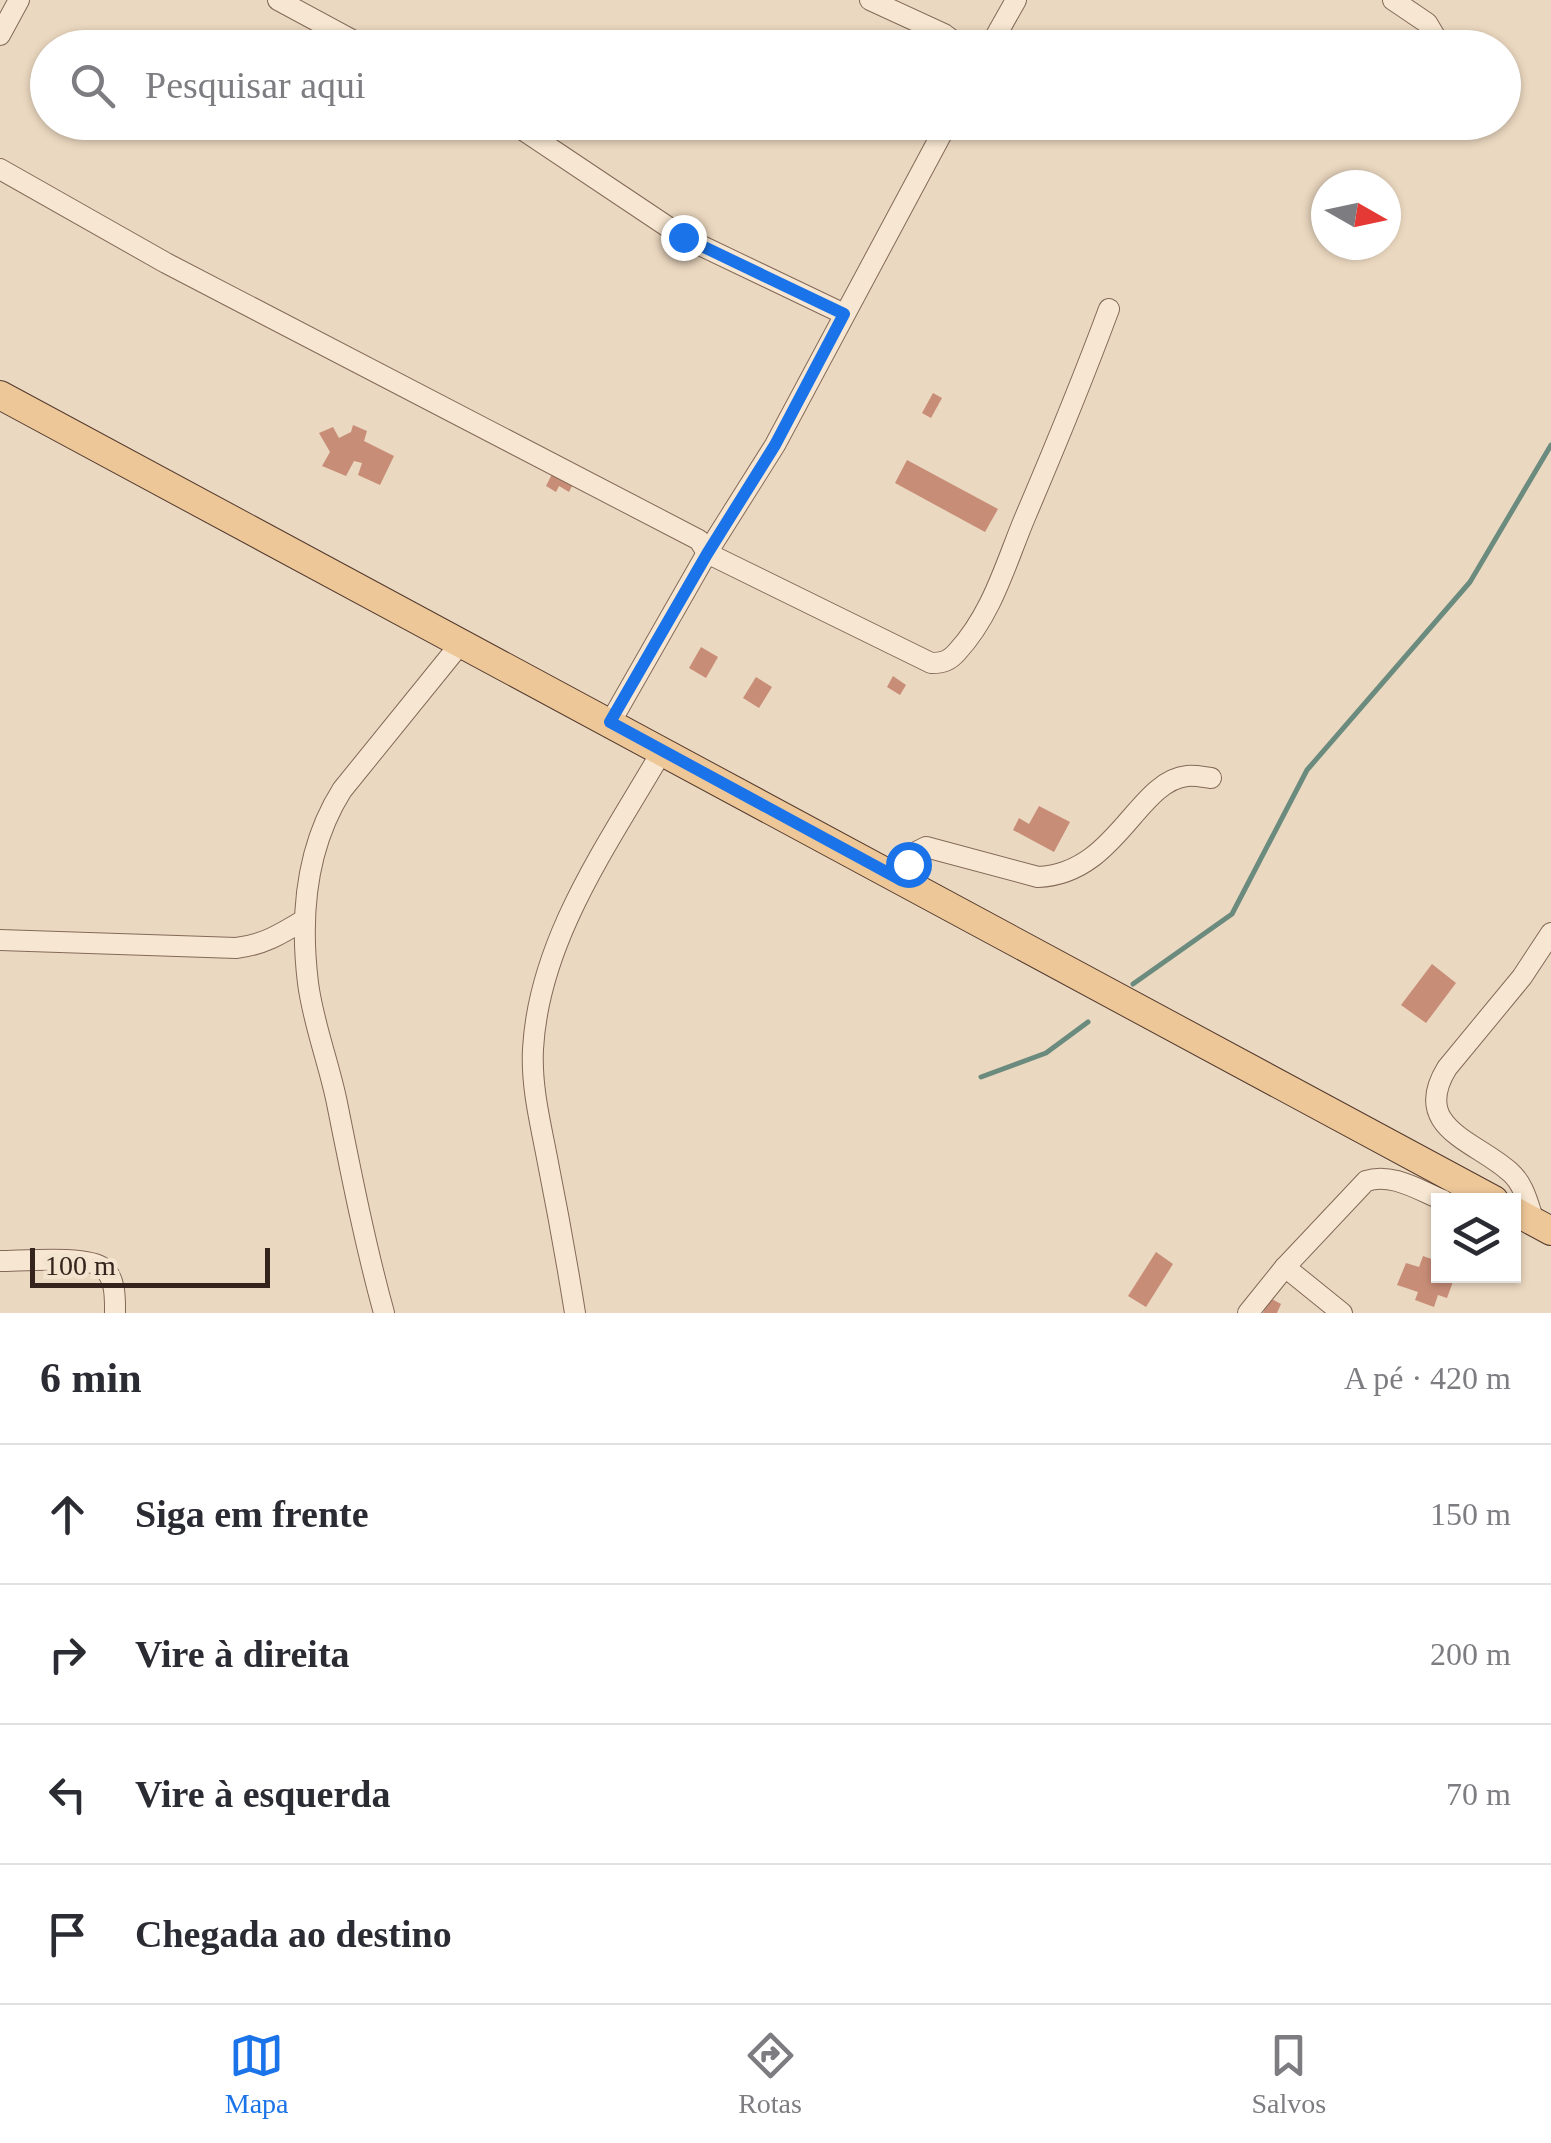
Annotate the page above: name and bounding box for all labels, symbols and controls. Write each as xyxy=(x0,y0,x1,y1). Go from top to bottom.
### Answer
search box xyxy=(30,30,1521,140)
icon: search xyxy=(65,58,120,113)
text: Pesquisar aqui xyxy=(145,64,366,106)
north arrow xyxy=(1311,170,1401,260)
route end xyxy=(661,215,707,261)
route start xyxy=(886,842,932,888)
map controls xyxy=(1431,1193,1521,1283)
button: layers xyxy=(1431,1193,1521,1283)
scale bar xyxy=(30,1243,270,1288)
text: 100 m xyxy=(45,1250,116,1281)
text: 6 min xyxy=(40,1355,142,1401)
text: A pé · 420 m xyxy=(1344,1360,1511,1396)
icon: ahead xyxy=(40,1487,95,1542)
text: Siga em frente xyxy=(135,1493,369,1535)
text: 150 m xyxy=(1430,1496,1511,1532)
icon: right xyxy=(40,1627,95,1682)
text: Vire à direita xyxy=(135,1633,350,1675)
text: 200 m xyxy=(1430,1636,1511,1672)
icon: left xyxy=(40,1767,95,1822)
text: Vire à esquerda xyxy=(135,1773,390,1815)
text: 70 m xyxy=(1446,1776,1511,1812)
icon: arrive xyxy=(40,1907,95,1962)
text: Chegada ao destino xyxy=(135,1913,452,1955)
tab: Mapa xyxy=(225,2028,289,2120)
tab: Rotas xyxy=(738,2028,802,2120)
tab: Salvos xyxy=(1251,2028,1326,2120)

